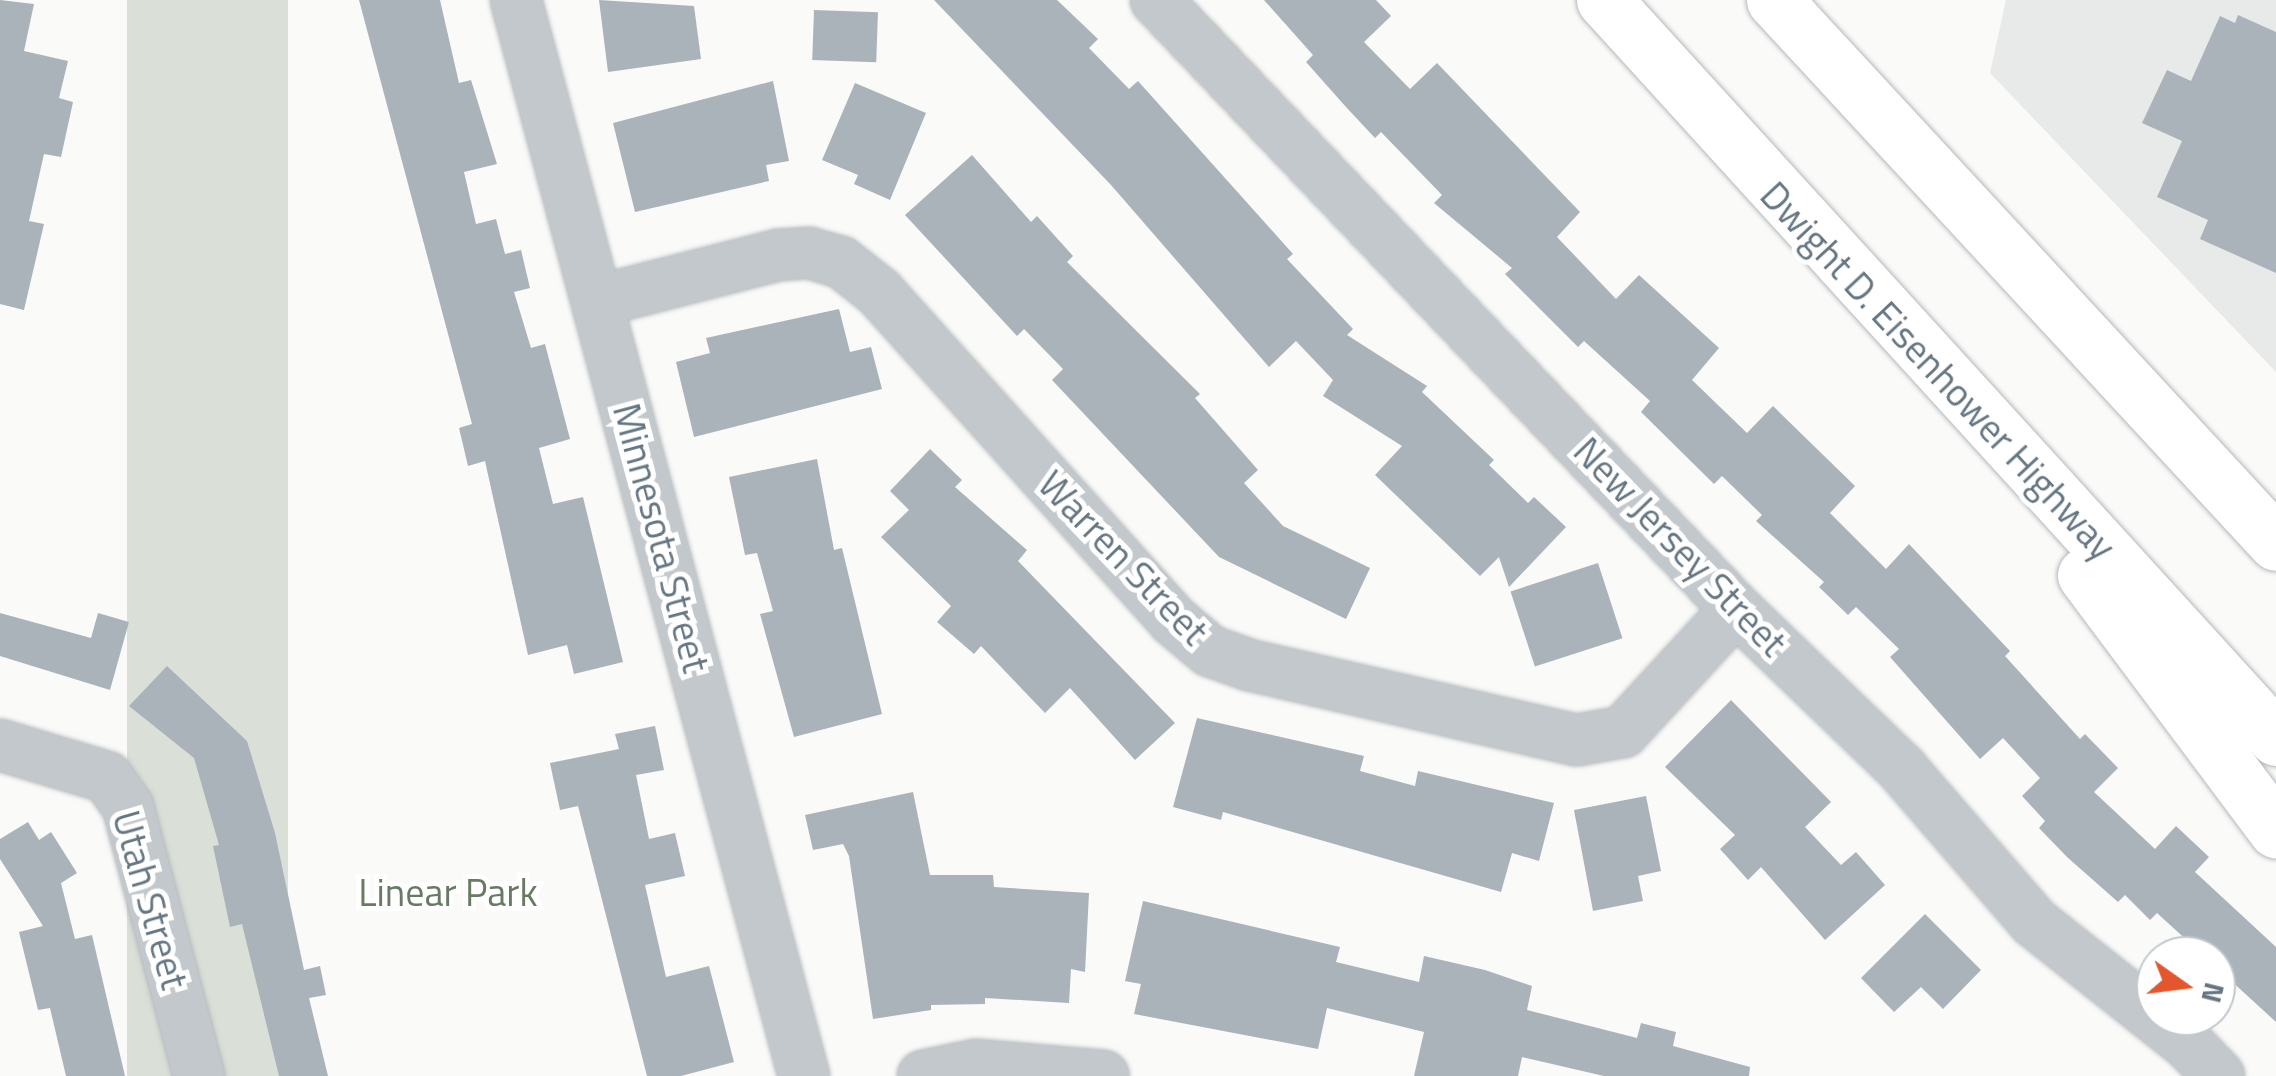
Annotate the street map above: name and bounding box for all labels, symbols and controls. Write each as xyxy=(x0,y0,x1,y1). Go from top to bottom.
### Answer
street label: Dwight D. Eisenhower Highway xyxy=(1751,173,2125,569)
street label: Minnesota Street xyxy=(603,399,719,677)
street label: New Jersey Street xyxy=(1564,428,1796,666)
street label: Warren Street xyxy=(1029,462,1217,654)
street label: Utah Street xyxy=(103,805,197,995)
park label: Linear Park xyxy=(358,870,538,916)
north arrow xyxy=(2136,936,2236,1036)
text: N xyxy=(2190,978,2237,1008)

